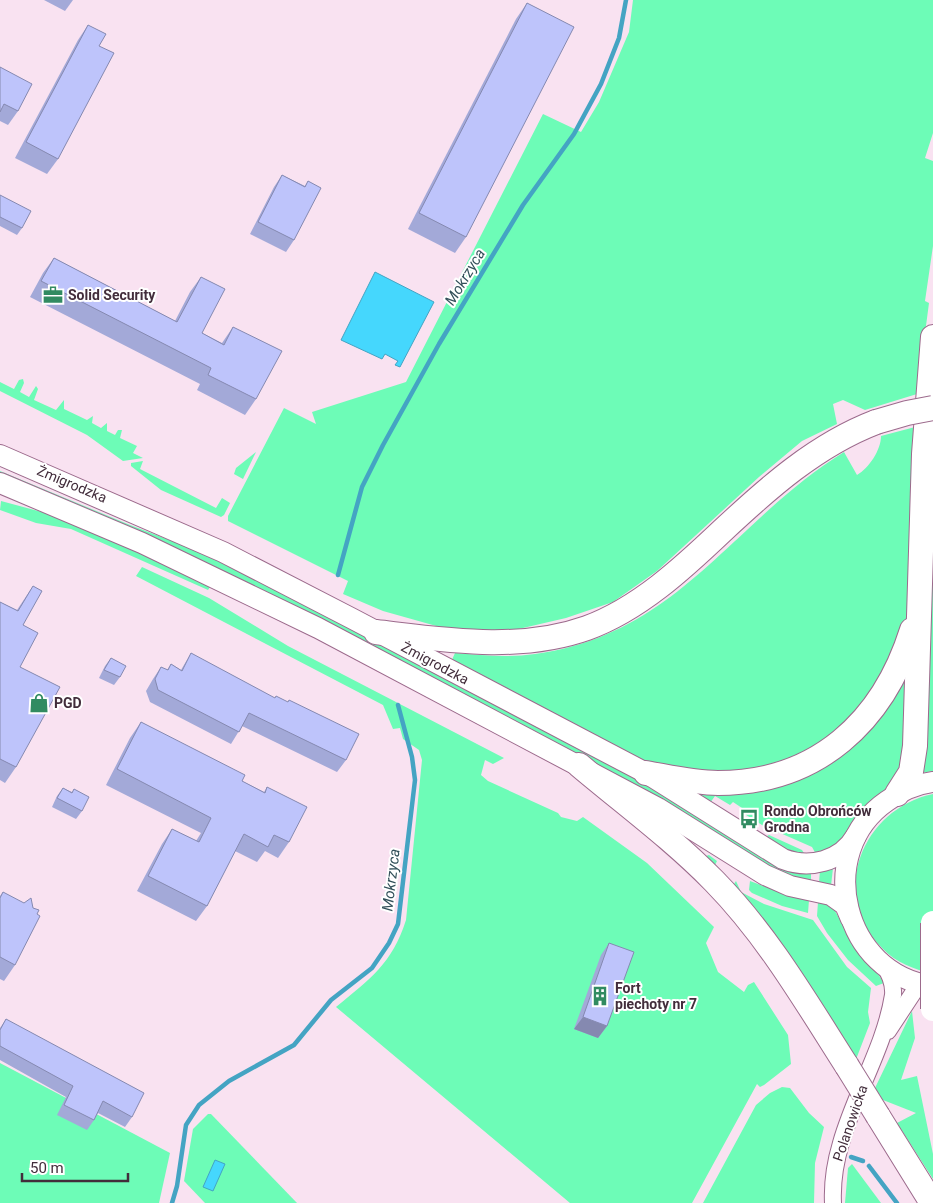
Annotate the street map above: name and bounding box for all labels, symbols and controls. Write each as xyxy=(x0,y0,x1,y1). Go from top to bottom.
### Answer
water label: Mokrzyca xyxy=(441,245,489,309)
office icon: Solid Security xyxy=(42,284,64,306)
place label: Solid Security xyxy=(68,287,156,303)
street label: Żmigrodzka xyxy=(35,462,109,506)
street label: Żmigrodzka xyxy=(399,639,471,687)
shop icon: PGD xyxy=(28,692,50,714)
place label: PGD xyxy=(54,695,82,711)
place label: Rondo Obrońców Grodna xyxy=(764,803,872,835)
bus stop icon: Rondo Obrońców Grodna xyxy=(738,808,760,830)
water label: Mokrzyca xyxy=(378,848,404,912)
place label: Fort piechoty nr 7 xyxy=(615,980,697,1012)
building icon: Fort piechoty nr 7 xyxy=(589,985,611,1007)
street label: Polanowicka xyxy=(830,1083,870,1163)
scale bar xyxy=(22,1150,129,1182)
text: 50 m xyxy=(30,1159,64,1177)

